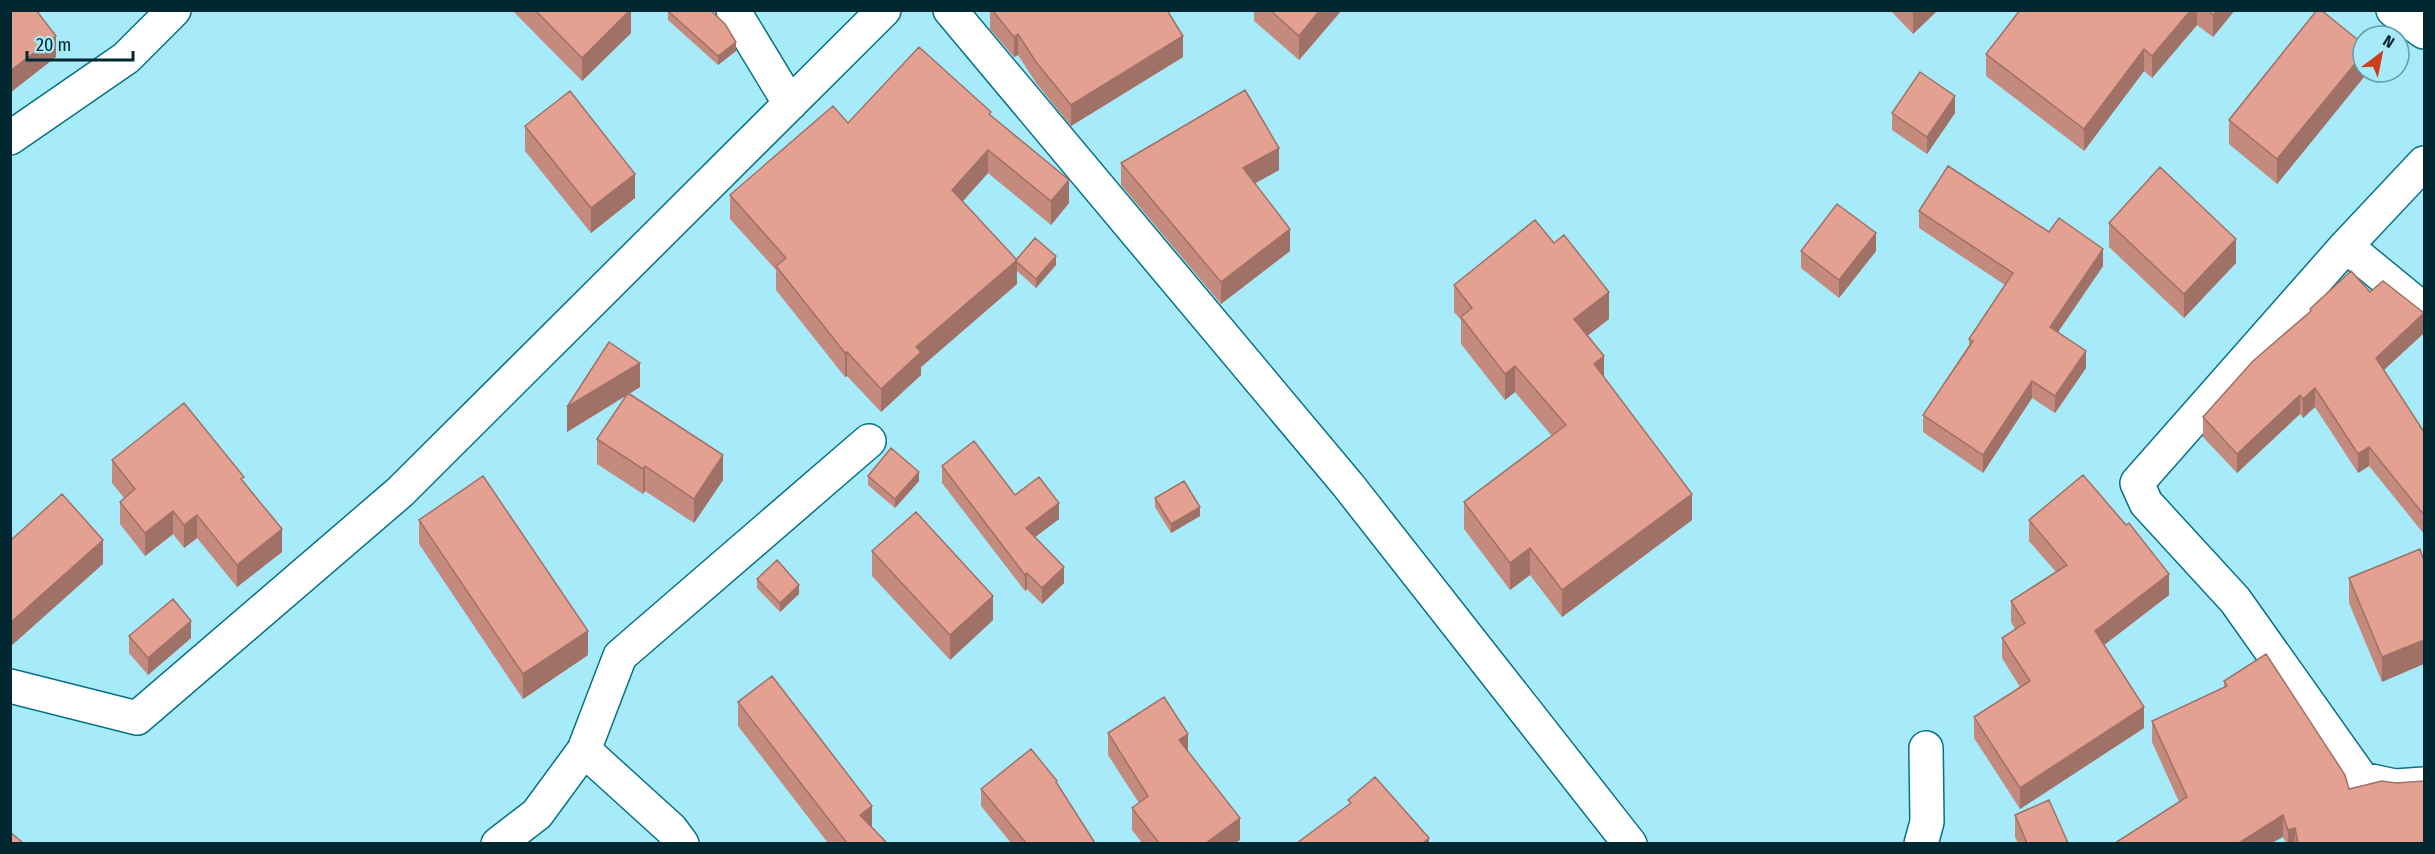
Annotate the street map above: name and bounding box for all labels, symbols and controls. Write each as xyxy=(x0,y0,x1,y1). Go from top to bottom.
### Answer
scale bar xyxy=(27,24,134,62)
north arrow xyxy=(2351,24,2411,84)
text: N xyxy=(2380,31,2398,52)
text: 20 m xyxy=(36,34,71,56)

